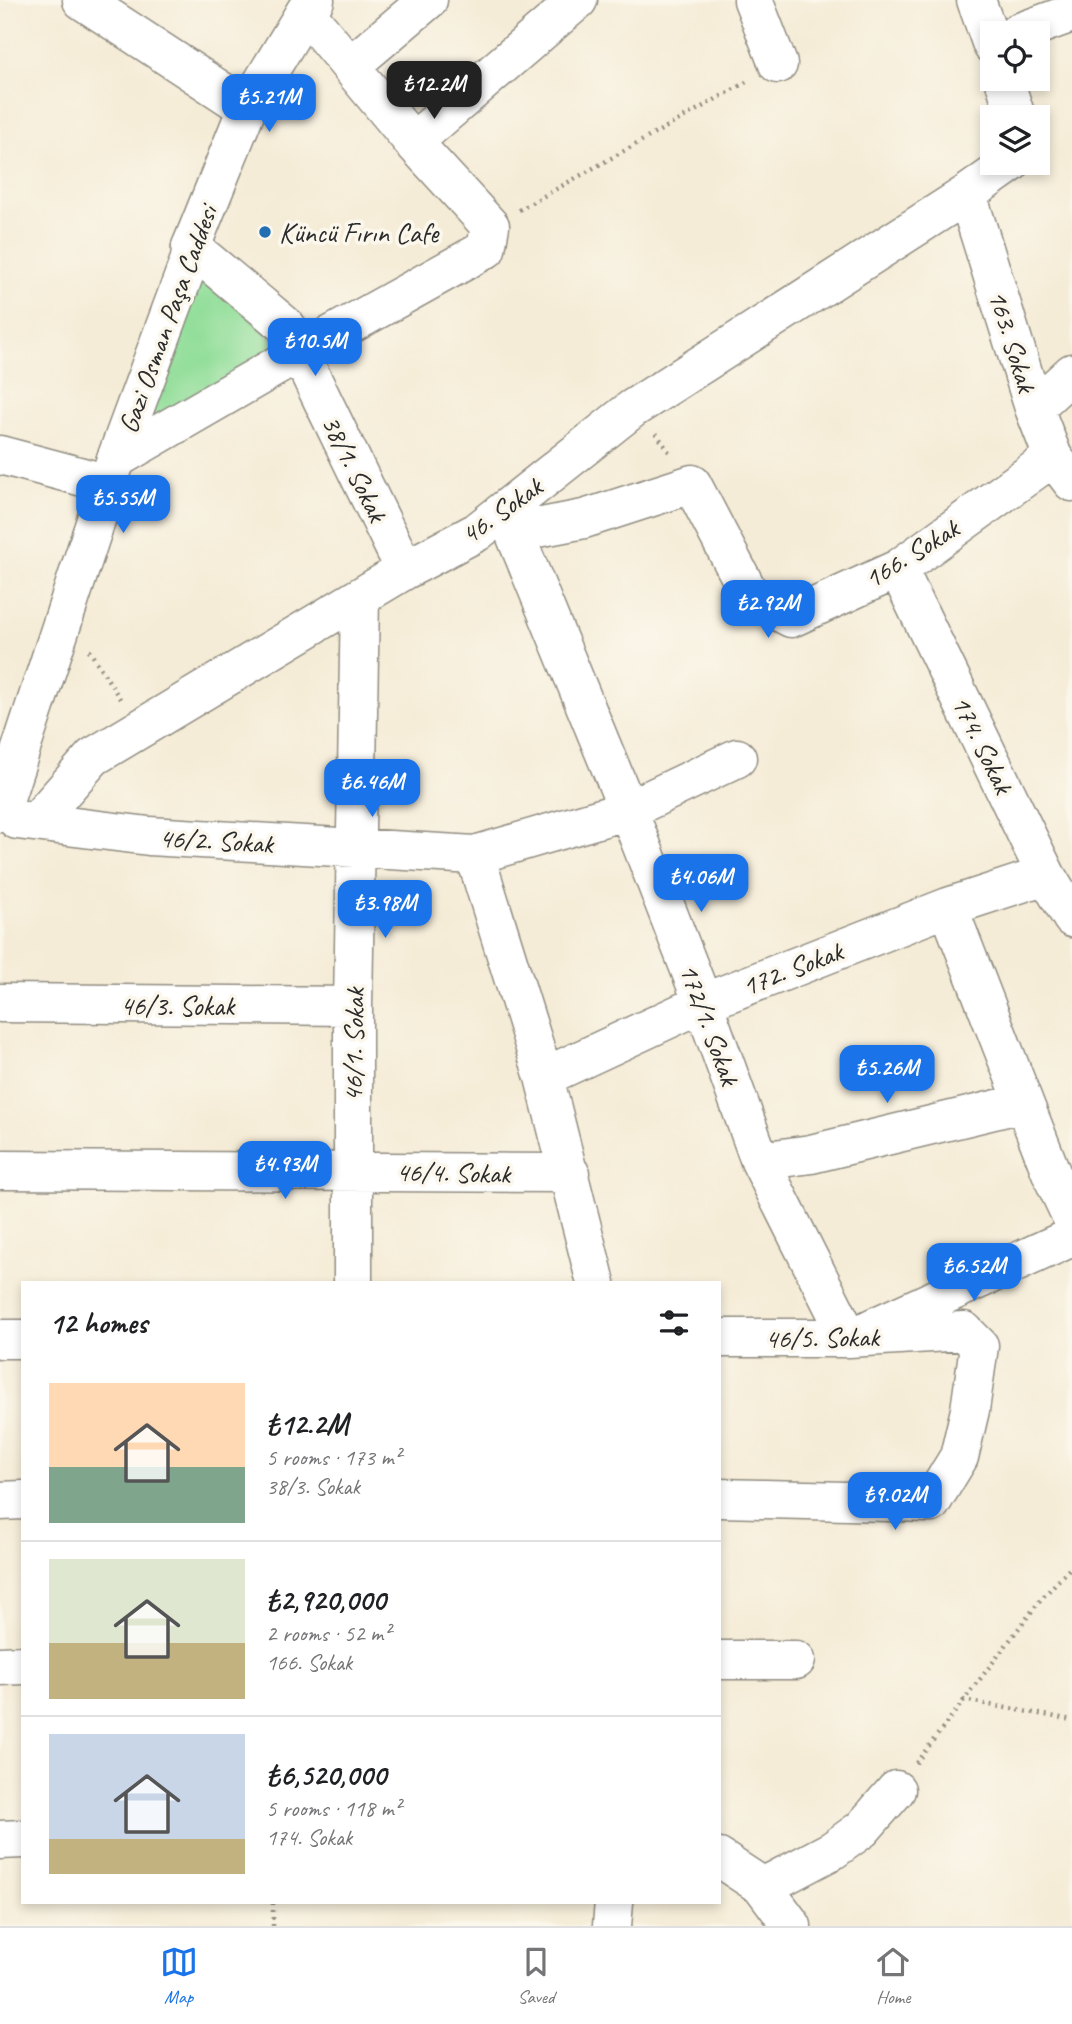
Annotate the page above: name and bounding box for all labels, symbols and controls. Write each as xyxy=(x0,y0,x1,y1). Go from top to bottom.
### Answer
map controls xyxy=(980,21,1050,175)
button: locate xyxy=(980,21,1050,91)
pin: ₺12.2M xyxy=(377,61,491,121)
text: ₺12.2M xyxy=(403,69,465,98)
pin: ₺5.21M xyxy=(212,74,326,134)
text: ₺5.21M xyxy=(238,82,300,111)
button: layers xyxy=(980,105,1050,175)
street label: Gazi Osman Paşa Caddesi xyxy=(110,197,226,438)
place label: Küncü Fırın Cafe xyxy=(279,215,440,250)
marker: Küncü Fırın Cafe xyxy=(257,224,273,240)
street label: 163. Sokak xyxy=(980,286,1045,398)
pin: ₺10.5M xyxy=(258,318,372,378)
text: ₺10.5M xyxy=(284,326,346,355)
street label: 38/1. Sokak xyxy=(314,409,396,529)
street label: 46. Sokak xyxy=(454,468,550,552)
pin: ₺5.55M xyxy=(66,476,180,535)
text: ₺5.55M xyxy=(92,483,154,512)
street label: 166. Sokak xyxy=(857,510,967,596)
pin: ₺2.92M xyxy=(711,580,825,640)
text: ₺2.92M xyxy=(737,588,799,617)
street label: 174. Sokak xyxy=(944,689,1022,801)
pin: ₺6.46M xyxy=(315,760,429,819)
text: ₺6.46M xyxy=(340,767,404,796)
street label: 46/2. Sokak xyxy=(158,820,276,861)
pin: ₺4.06M xyxy=(644,855,758,914)
text: ₺4.06M xyxy=(669,862,733,891)
pin: ₺3.98M xyxy=(328,880,442,940)
text: ₺3.98M xyxy=(354,888,416,917)
street label: 172. Sokak xyxy=(737,933,849,1004)
street label: 172/1. Sokak xyxy=(671,959,748,1091)
street label: 46/1. Sokak xyxy=(335,986,372,1102)
street label: 46/3. Sokak xyxy=(120,988,236,1023)
pin: ₺5.26M xyxy=(830,1046,944,1105)
text: ₺5.26M xyxy=(856,1053,918,1082)
pin: ₺4.93M xyxy=(228,1142,342,1201)
text: ₺4.93M xyxy=(254,1149,316,1178)
street label: 46/4. Sokak xyxy=(396,1154,512,1191)
pin: ₺6.52M xyxy=(917,1244,1031,1303)
text: ₺6.52M xyxy=(943,1251,1005,1280)
text: 12 homes xyxy=(49,1304,147,1342)
icon: filters xyxy=(655,1304,693,1342)
street label: 46/5. Sokak xyxy=(765,1319,881,1356)
text: ₺12.2M xyxy=(266,1405,348,1443)
icon: home xyxy=(105,1411,189,1495)
text: 5 rooms · 173 m² xyxy=(266,1443,401,1472)
text: 38/3. Sokak xyxy=(266,1472,360,1501)
pin: ₺9.02M xyxy=(838,1472,952,1532)
text: ₺9.02M xyxy=(864,1480,926,1509)
text: ₺2,920,000 xyxy=(266,1581,386,1619)
icon: home xyxy=(105,1587,189,1671)
text: 2 rooms · 52 m² xyxy=(266,1619,390,1648)
text: 166. Sokak xyxy=(266,1648,352,1677)
text: ₺6,520,000 xyxy=(266,1756,386,1794)
icon: home xyxy=(105,1762,189,1846)
text: 5 rooms · 118 m² xyxy=(266,1794,401,1823)
text: 174. Sokak xyxy=(266,1823,352,1852)
tab: Map xyxy=(160,1943,198,2009)
tab: Saved xyxy=(517,1943,555,2009)
tab: Home xyxy=(874,1943,912,2009)

